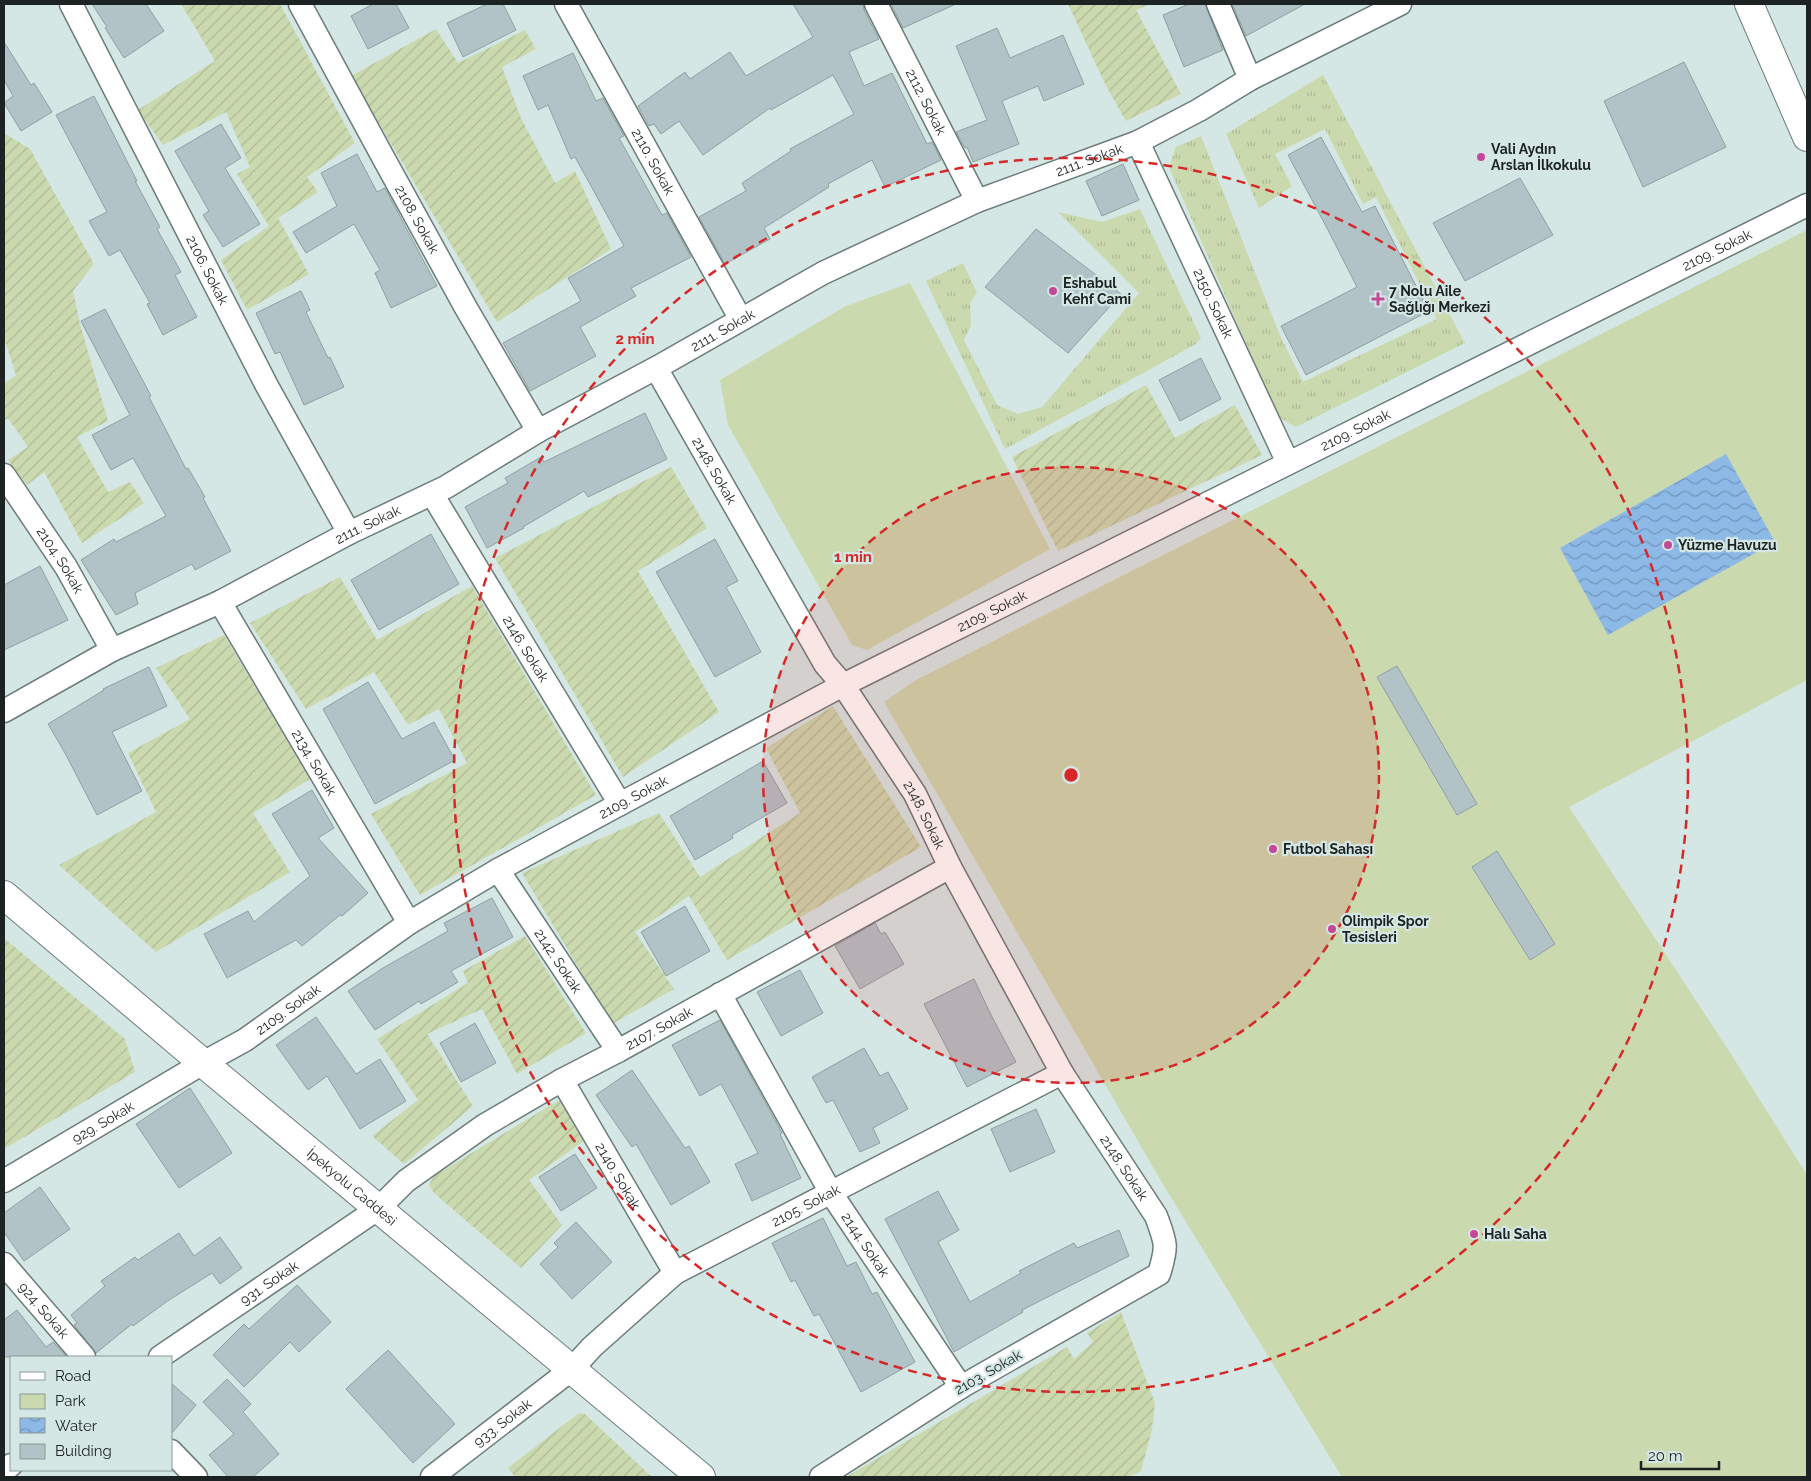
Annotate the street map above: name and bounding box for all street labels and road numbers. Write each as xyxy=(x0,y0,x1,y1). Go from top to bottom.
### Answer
street label: 2112. Sokak xyxy=(903,66,950,138)
street label: 2110. Sokak xyxy=(628,125,678,198)
street label: 2111. Sokak xyxy=(1053,140,1126,180)
street label: 2108. Sokak xyxy=(392,182,443,257)
street label: 2109. Sokak xyxy=(1679,226,1755,274)
street label: 2106. Sokak xyxy=(183,233,232,308)
street label: 2150. Sokak xyxy=(1190,266,1237,341)
street label: 2111. Sokak xyxy=(688,305,758,355)
street label: 2109. Sokak xyxy=(1318,406,1393,454)
street label: 2148. Sokak xyxy=(689,434,740,507)
street label: 2111. Sokak xyxy=(332,502,403,547)
street label: 2104. Sokak xyxy=(33,524,87,596)
street label: 2109. Sokak xyxy=(954,587,1030,635)
street label: 2146. Sokak xyxy=(500,613,552,685)
street label: 2134. Sokak xyxy=(289,726,340,799)
street label: 2109. Sokak xyxy=(596,772,671,822)
street label: 2148. Sokak xyxy=(900,777,949,852)
street label: 2142. Sokak xyxy=(531,926,586,997)
street label: 2109. Sokak xyxy=(253,981,324,1038)
street label: 2107. Sokak xyxy=(623,1003,696,1053)
street label: 929. Sokak xyxy=(69,1098,137,1147)
street label: 2148. Sokak xyxy=(1097,1132,1152,1204)
street label: 2140. Sokak xyxy=(592,1139,644,1213)
street label: İpekyolu Caddesi xyxy=(304,1143,400,1229)
street label: 2105. Sokak xyxy=(769,1181,843,1230)
street label: 2144. Sokak xyxy=(838,1209,893,1280)
street label: 931. Sokak xyxy=(237,1257,302,1308)
street label: 924. Sokak xyxy=(15,1279,73,1342)
street label: 2103. Sokak xyxy=(952,1346,1025,1398)
street label: 933. Sokak xyxy=(470,1395,535,1450)

